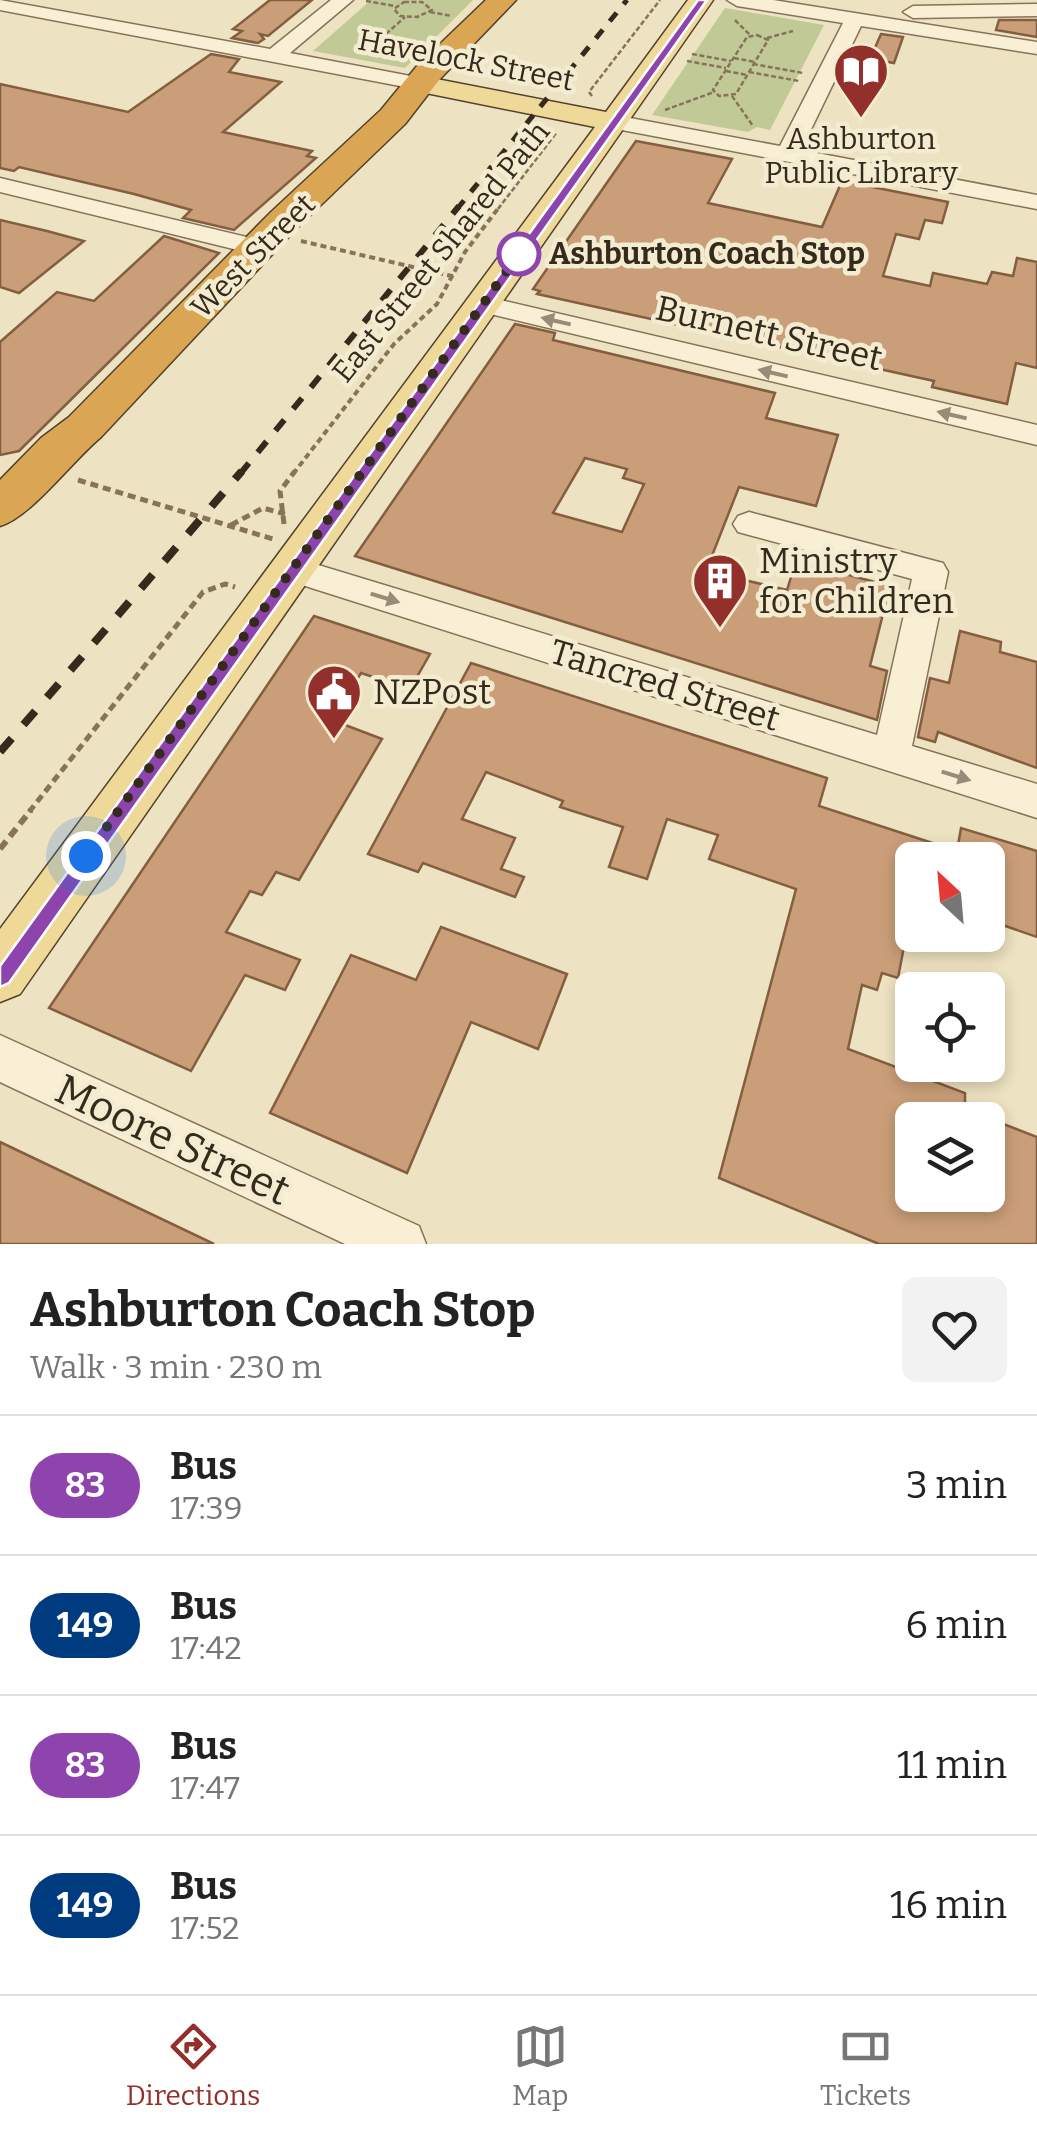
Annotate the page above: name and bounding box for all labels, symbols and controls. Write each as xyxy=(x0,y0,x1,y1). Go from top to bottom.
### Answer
street label: Havelock Street xyxy=(355,21,577,99)
library icon: Ashburton Public Library xyxy=(831,41,891,120)
street label: East Street Shared Path xyxy=(325,114,557,390)
place label: Ashburton Public Library xyxy=(764,121,958,191)
street label: West Street xyxy=(183,186,323,326)
marker: Ashburton Coach Stop xyxy=(498,233,540,275)
place label: Ashburton Coach Stop xyxy=(549,236,865,272)
street label: Burnett Street xyxy=(652,287,887,380)
one-way arrow xyxy=(540,313,571,328)
one-way arrow xyxy=(757,365,788,380)
one-way arrow xyxy=(936,407,967,422)
place label: Ministry for Children xyxy=(759,540,954,622)
building icon: Ministry for Children xyxy=(690,551,750,630)
one-way arrow xyxy=(371,591,401,606)
street label: Tancred Street xyxy=(545,630,785,740)
public building icon: NZPost xyxy=(304,662,364,741)
place label: NZPost xyxy=(373,671,491,713)
one-way arrow xyxy=(942,769,972,784)
your location xyxy=(61,831,111,881)
north arrow xyxy=(895,842,1005,952)
map controls xyxy=(895,842,1005,1212)
button: locate xyxy=(895,972,1005,1082)
street label: Moore Street xyxy=(48,1064,298,1216)
button: layers xyxy=(895,1102,1005,1212)
button: heart xyxy=(902,1277,1007,1382)
text: Ashburton Coach Stop xyxy=(30,1281,535,1339)
text: Walk · 3 min · 230 m xyxy=(30,1348,322,1386)
text: Bus xyxy=(170,1443,237,1489)
text: 3 min xyxy=(906,1462,1007,1508)
text: 83 xyxy=(65,1464,105,1506)
text: 17:39 xyxy=(170,1489,242,1527)
text: Bus xyxy=(170,1583,237,1629)
text: 6 min xyxy=(905,1602,1007,1648)
text: 149 xyxy=(56,1604,114,1646)
text: 17:42 xyxy=(170,1629,242,1667)
text: Bus xyxy=(170,1723,237,1769)
text: 11 min xyxy=(897,1742,1007,1788)
text: 83 xyxy=(65,1744,105,1786)
text: 17:47 xyxy=(170,1769,240,1807)
text: Bus xyxy=(170,1863,237,1909)
text: 16 min xyxy=(890,1882,1007,1928)
text: 149 xyxy=(56,1884,114,1926)
text: 17:52 xyxy=(170,1909,239,1947)
tab: Directions xyxy=(126,2019,260,2112)
tab: Map xyxy=(512,2019,568,2112)
tab: Tickets xyxy=(820,2019,911,2112)

